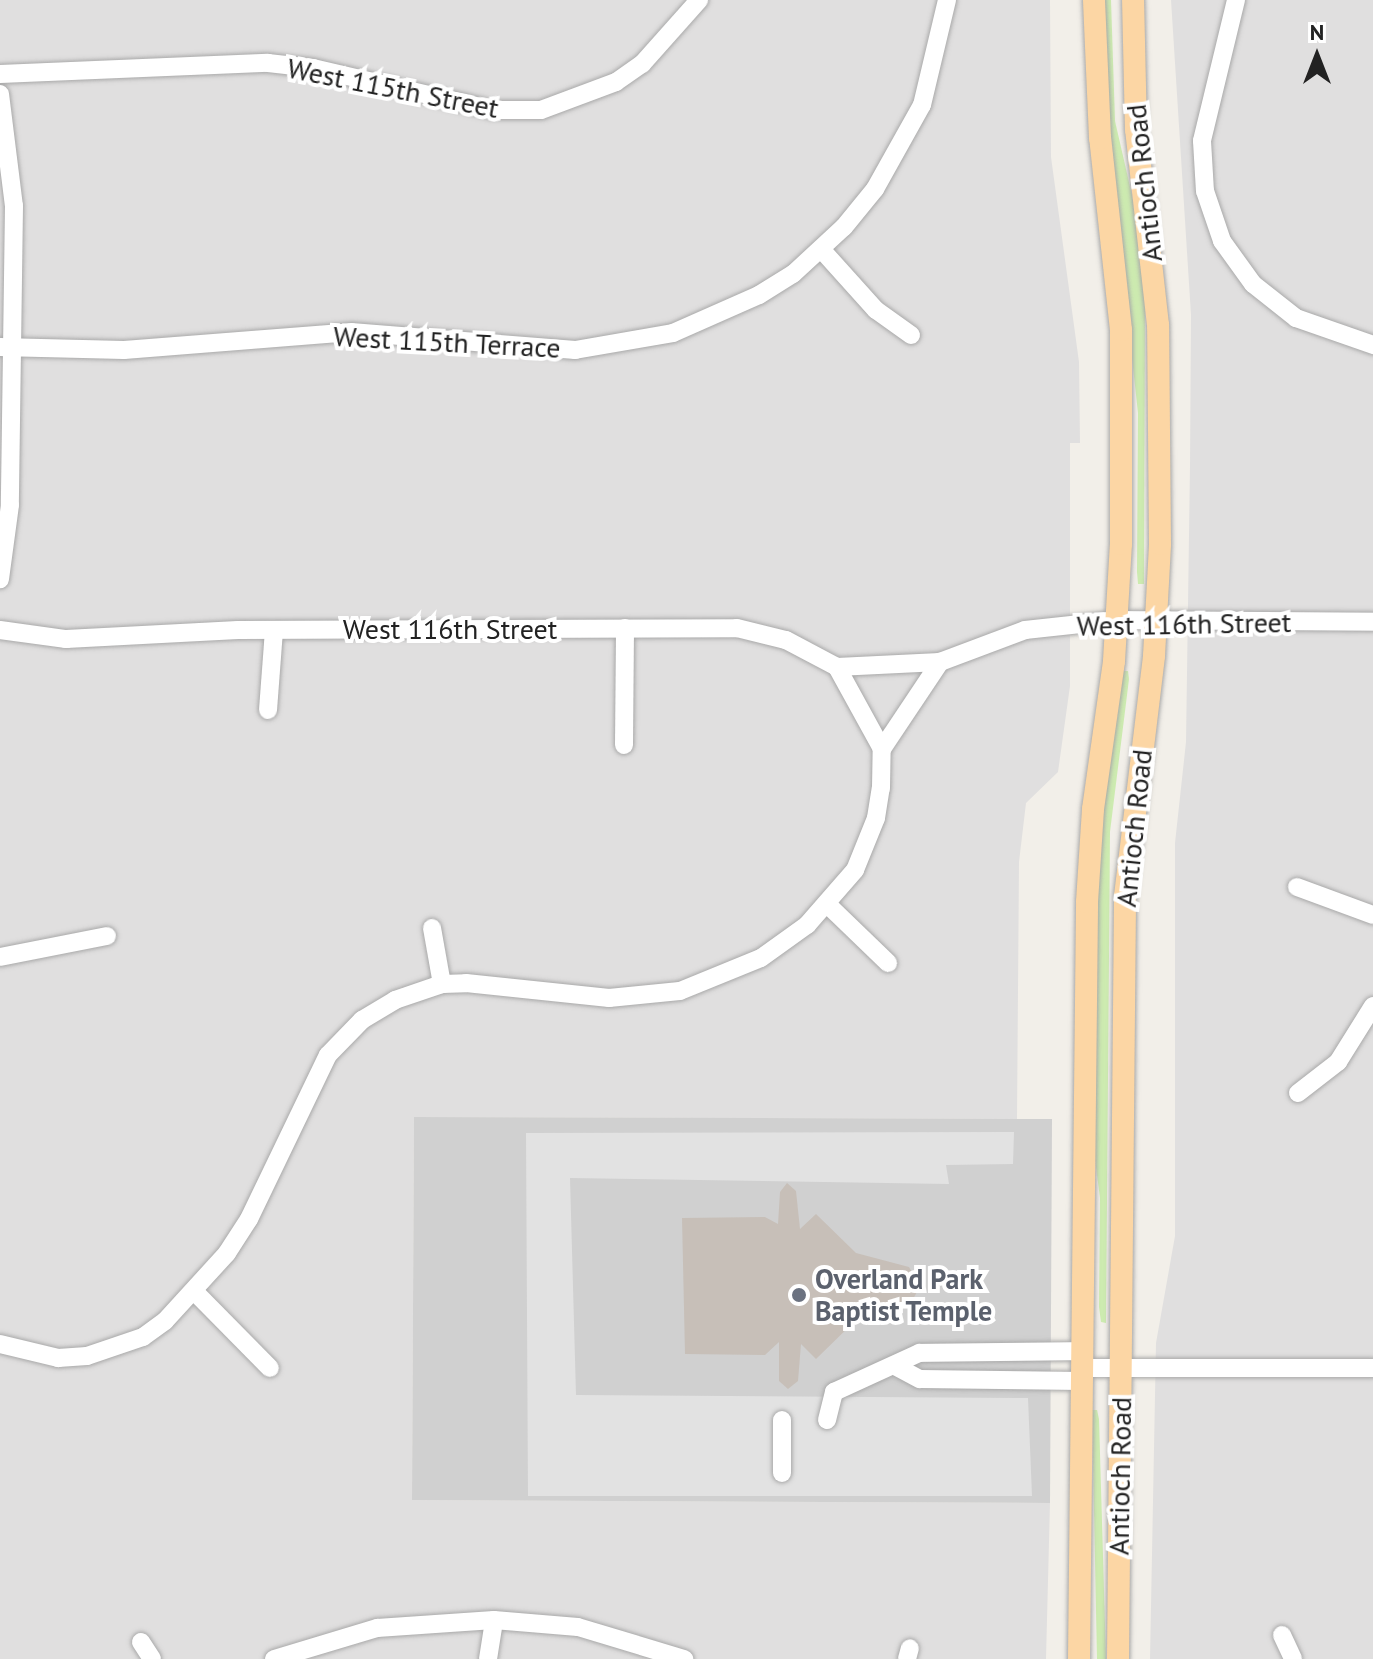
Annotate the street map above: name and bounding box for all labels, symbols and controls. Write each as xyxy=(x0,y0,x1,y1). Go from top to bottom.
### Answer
north arrow xyxy=(1277,16,1357,96)
text: N xyxy=(1310,18,1324,46)
street label: West 115th Street xyxy=(284,51,502,125)
street label: Antioch Road xyxy=(1119,102,1169,264)
street label: West 115th Terrace xyxy=(332,319,562,365)
street label: West 116th Street xyxy=(1076,605,1292,643)
street label: West 116th Street xyxy=(343,612,557,646)
street label: Antioch Road xyxy=(1109,747,1159,909)
place label: Overland Park Baptist Temple xyxy=(815,1262,993,1328)
marker: Overland Park Baptist Temple xyxy=(790,1286,808,1304)
street label: Antioch Road xyxy=(1102,1397,1138,1555)

